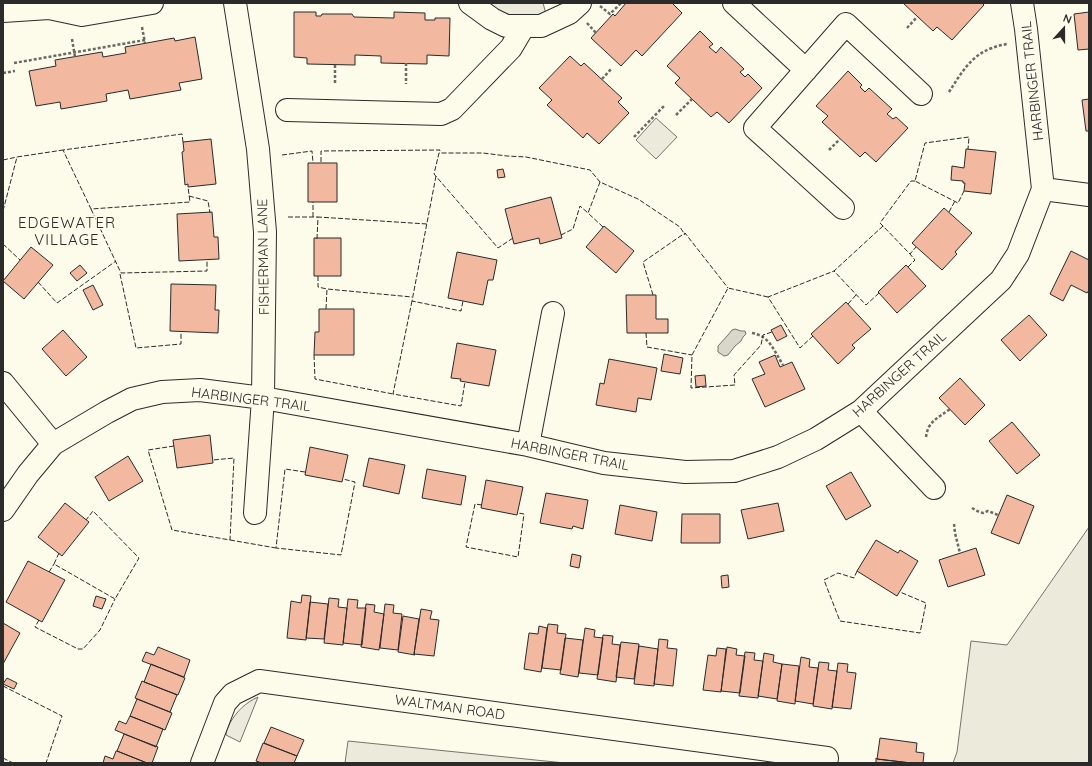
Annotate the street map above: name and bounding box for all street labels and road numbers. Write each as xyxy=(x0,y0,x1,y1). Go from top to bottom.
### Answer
street label: HARBINGER TRAIL xyxy=(1017,20,1047,142)
street label: FISHERMAN LANE xyxy=(253,199,273,315)
street label: HARBINGER TRAIL xyxy=(848,327,950,421)
street label: HARBINGER TRAIL xyxy=(190,383,312,415)
street label: HARBINGER TRAIL xyxy=(509,434,631,474)
street label: WALTMAN ROAD xyxy=(394,690,506,724)

